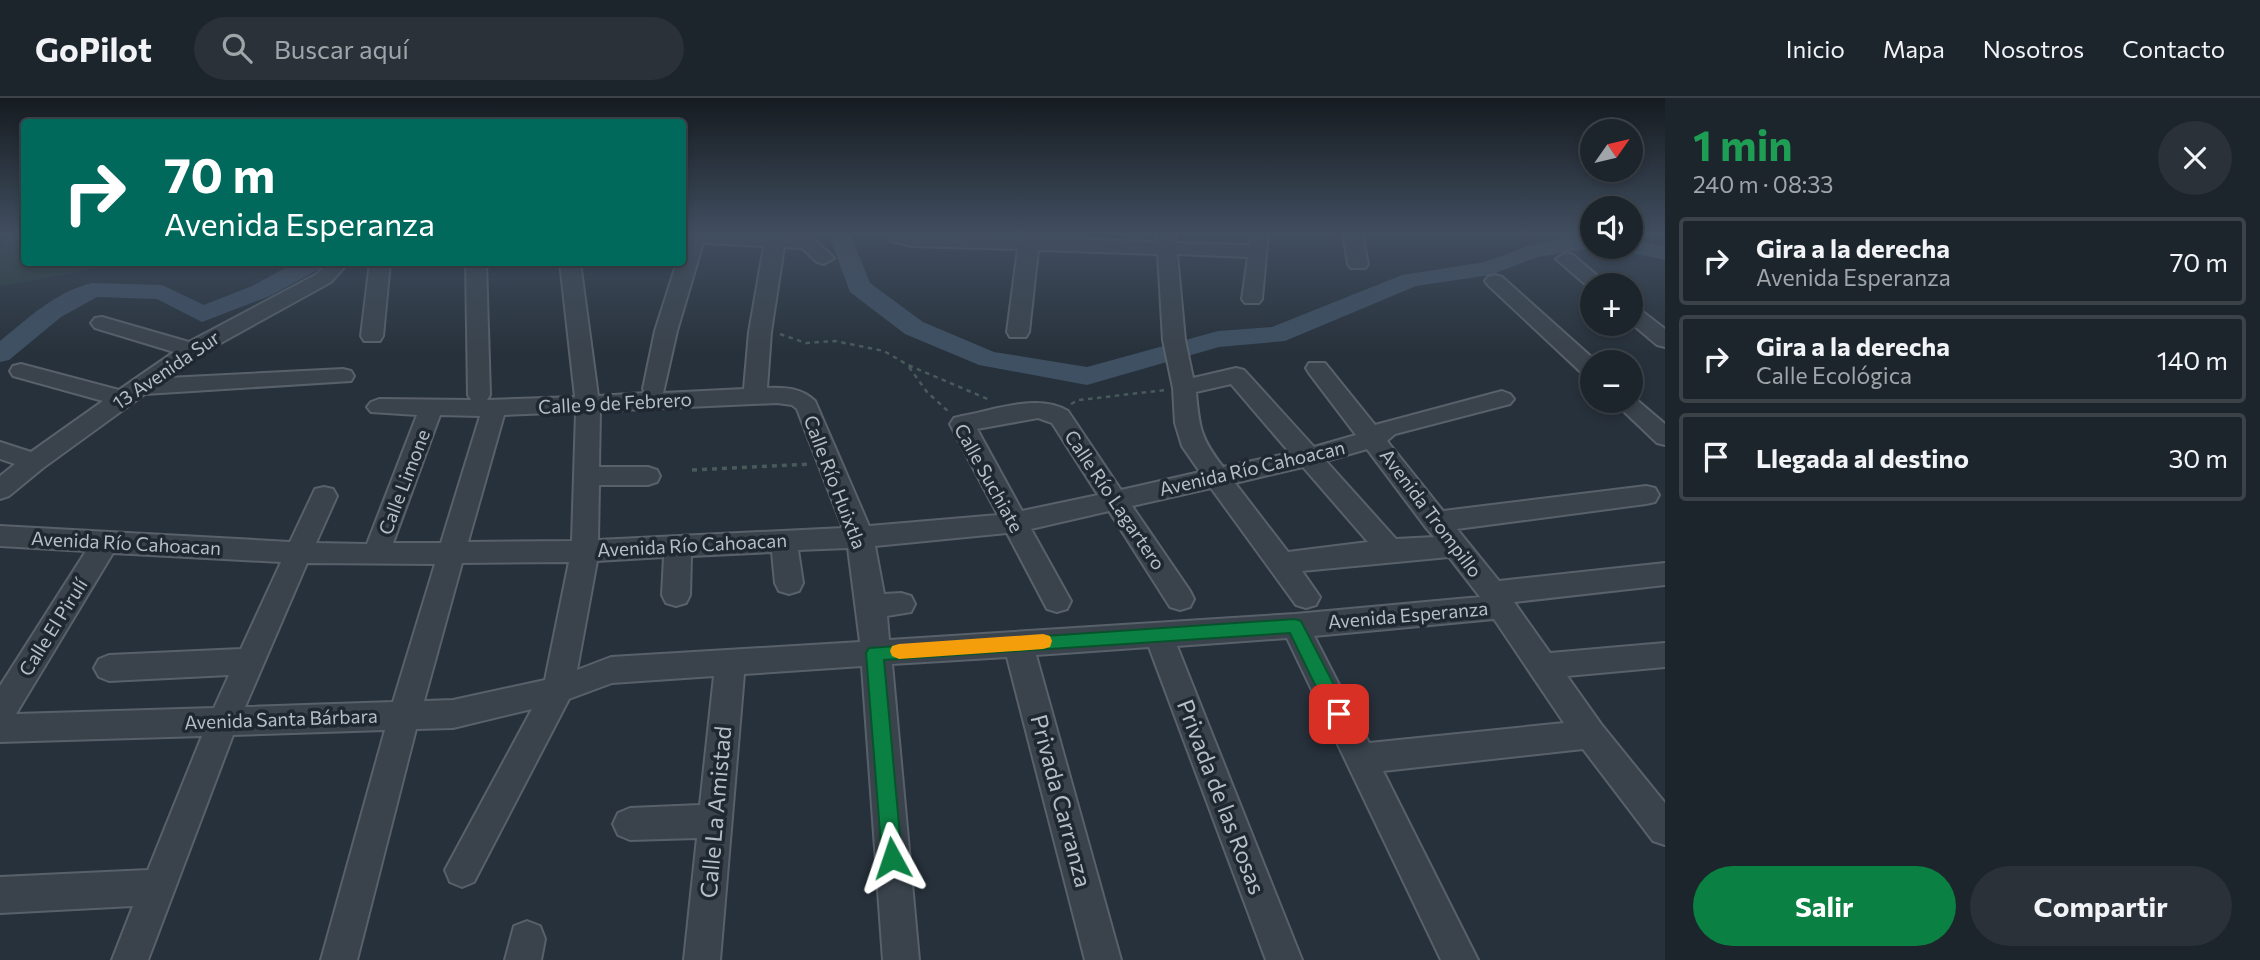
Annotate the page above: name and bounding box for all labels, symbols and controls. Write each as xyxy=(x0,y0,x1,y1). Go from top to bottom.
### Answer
search box xyxy=(194,17,684,80)
text: GoPilot xyxy=(35,28,152,69)
icon: search xyxy=(218,29,256,67)
text: Buscar aquí xyxy=(274,33,409,64)
text: Inicio xyxy=(1786,34,1845,63)
text: Mapa xyxy=(1883,34,1945,63)
text: Nosotros xyxy=(1983,34,2084,63)
text: Contacto xyxy=(2122,34,2225,63)
text: 1 min xyxy=(1693,118,1793,170)
north arrow xyxy=(1580,119,1643,182)
map controls xyxy=(1580,119,1643,413)
button: close xyxy=(2158,121,2232,195)
text: 70 m xyxy=(164,143,275,203)
icon: right xyxy=(49,147,140,238)
text: 240 m · 08:33 xyxy=(1693,170,1833,198)
button: sound xyxy=(1580,196,1643,259)
text: Avenida Esperanza xyxy=(164,203,435,243)
text: Gira a la derecha xyxy=(1756,232,1950,263)
icon: right xyxy=(1697,242,1735,280)
text: 70 m xyxy=(2170,246,2228,277)
text: Avenida Esperanza xyxy=(1756,263,1951,291)
button: + xyxy=(1580,273,1643,336)
street label: 13 Avenida Sur xyxy=(108,325,224,414)
text: Gira a la derecha xyxy=(1756,330,1950,361)
icon: right xyxy=(1697,340,1735,378)
text: 140 m xyxy=(2157,344,2228,375)
button: − xyxy=(1580,350,1643,413)
text: Calle Ecológica xyxy=(1756,361,1912,389)
street label: Calle 9 de Febrero xyxy=(538,387,692,418)
street label: Calle Río Huixtla xyxy=(799,412,872,552)
street label: Calle Suchiate xyxy=(950,419,1029,536)
street label: Calle Río Lagartero xyxy=(1060,425,1171,574)
street label: Calle Limone xyxy=(373,426,434,538)
street label: Avenida Río Cahoacan xyxy=(1157,435,1347,500)
icon: arrive xyxy=(1697,438,1735,476)
text: Llegada al destino xyxy=(1756,442,1969,473)
text: 30 m xyxy=(2169,442,2228,473)
street label: Avenida Trompillo xyxy=(1376,444,1487,582)
street label: Avenida Río Cahoacan xyxy=(31,526,222,559)
street label: Avenida Río Cahoacan xyxy=(596,528,787,561)
street label: Calle El Pirulí xyxy=(13,573,92,680)
street label: Avenida Esperanza xyxy=(1327,596,1489,633)
pin xyxy=(1309,684,1369,744)
street label: Privada de las Rosas xyxy=(1172,695,1272,898)
icon: arrive xyxy=(1320,695,1358,733)
street label: Avenida Santa Bárbara xyxy=(184,704,378,733)
street label: Privada Carranza xyxy=(1025,711,1098,890)
street label: Calle La Amistad xyxy=(694,725,736,899)
position arrow xyxy=(855,821,929,895)
button: Salir xyxy=(1693,866,1956,946)
button: Compartir xyxy=(1970,866,2232,946)

